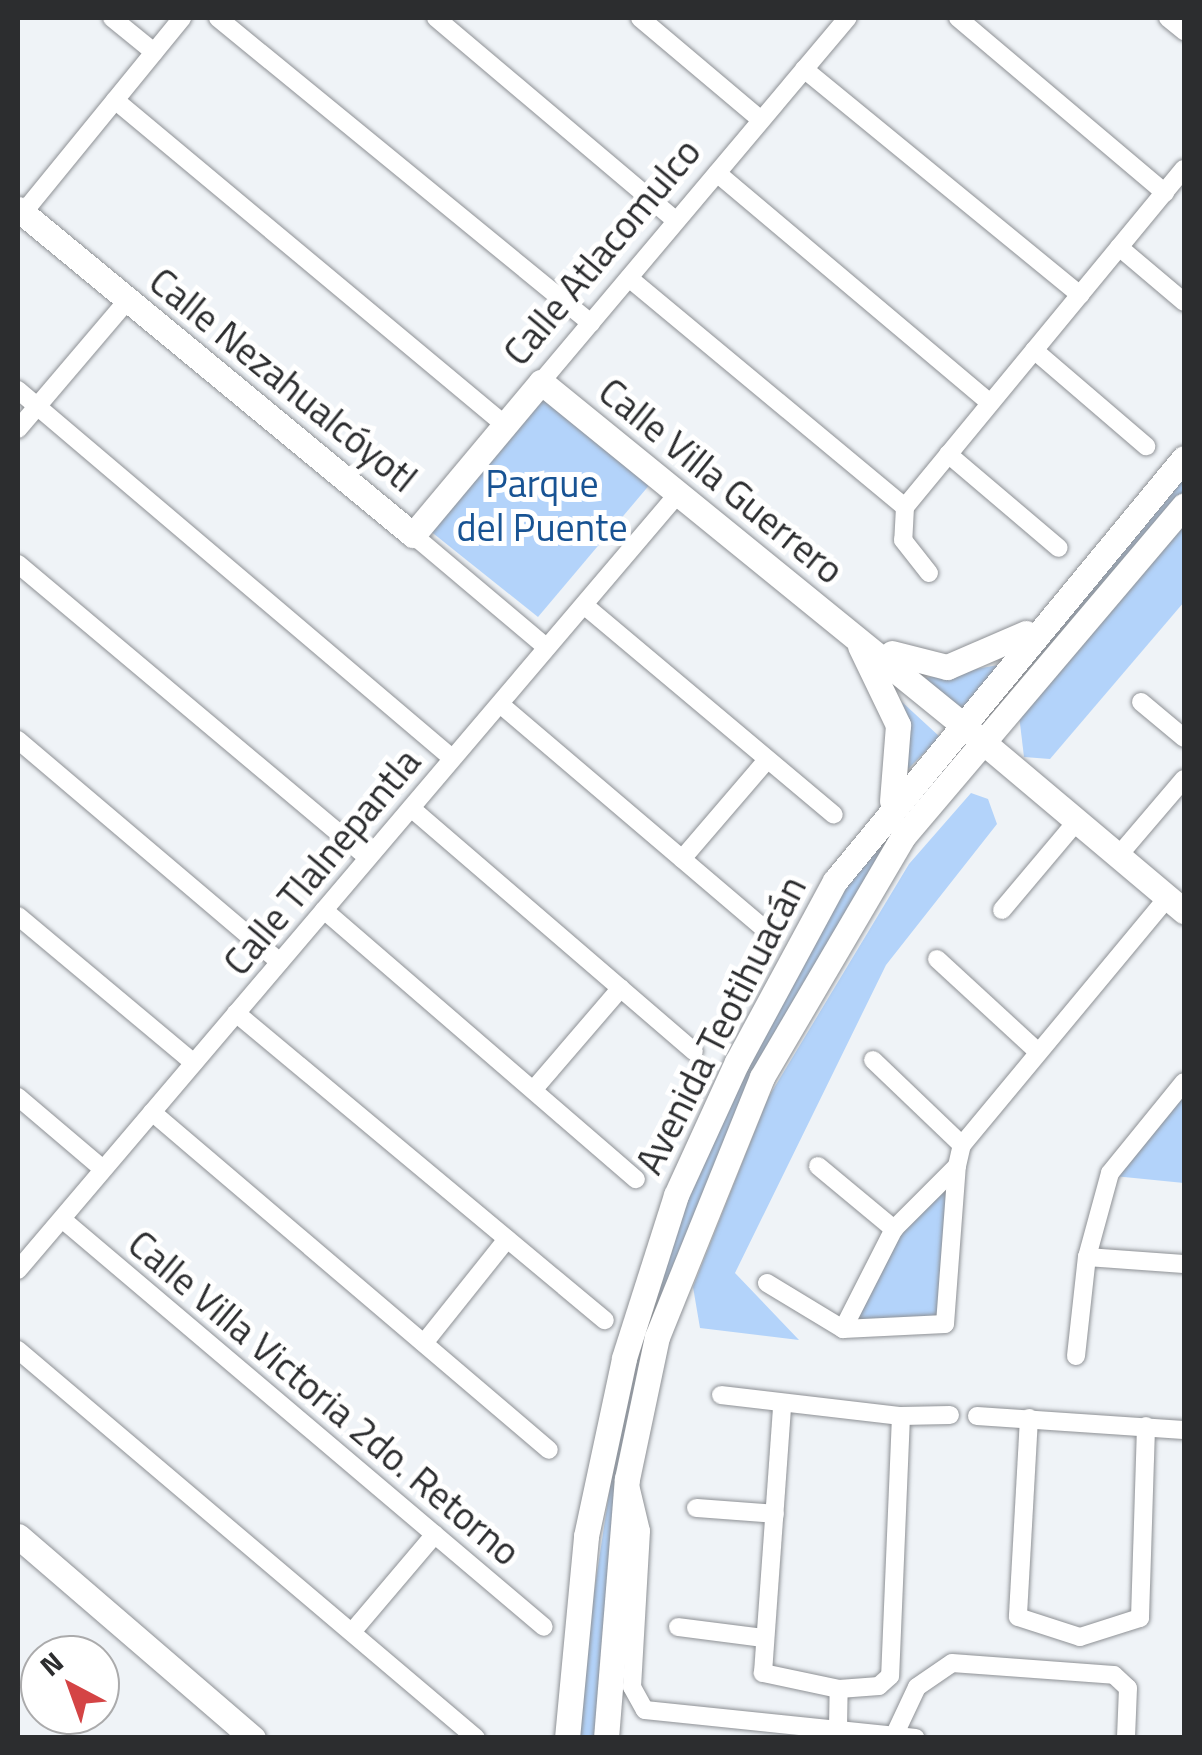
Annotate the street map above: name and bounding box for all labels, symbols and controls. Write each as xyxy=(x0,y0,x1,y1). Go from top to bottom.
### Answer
street label: Calle Atlacomulco xyxy=(494,129,710,375)
street label: Calle Nezahualcóyotl xyxy=(140,258,426,502)
street label: Calle Villa Guerrero xyxy=(590,369,852,593)
park label: Parque del Puente xyxy=(456,461,628,550)
street label: Calle Tlalnepantla xyxy=(214,740,430,984)
street label: Avenida Teotihuacán xyxy=(626,868,816,1182)
street label: Calle Villa Victoria 2do. Retorno xyxy=(119,1221,529,1575)
north arrow xyxy=(20,1635,120,1735)
text: N xyxy=(30,1641,73,1686)

